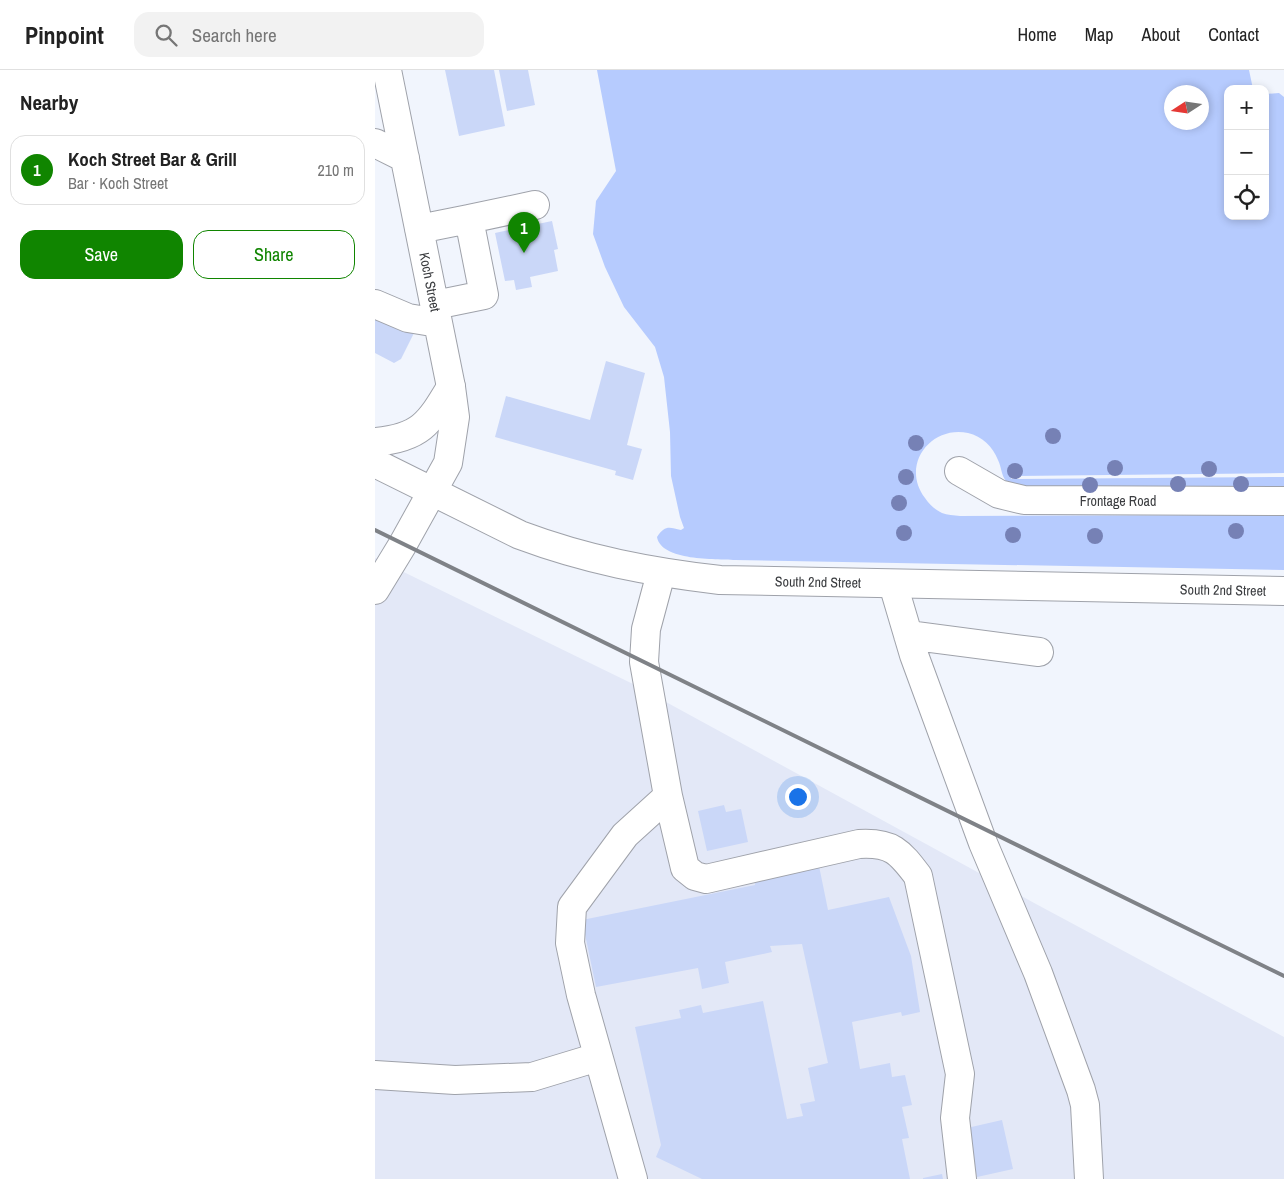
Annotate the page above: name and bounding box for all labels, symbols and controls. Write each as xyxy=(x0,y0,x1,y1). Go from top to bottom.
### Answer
search box xyxy=(134,12,484,57)
text: Pinpoint xyxy=(25,19,104,51)
icon: search xyxy=(152,21,180,49)
text: Search here xyxy=(192,22,277,48)
text: Home xyxy=(1017,22,1057,47)
text: Map xyxy=(1085,22,1114,47)
text: About xyxy=(1142,22,1180,47)
text: Contact xyxy=(1208,22,1259,47)
north arrow xyxy=(1164,85,1209,130)
map controls xyxy=(1224,85,1269,220)
button: + xyxy=(1224,85,1269,130)
text: Nearby xyxy=(20,88,78,117)
button: − xyxy=(1224,130,1269,175)
text: Koch Street Bar & Grill xyxy=(68,146,237,172)
text: 1 xyxy=(33,159,41,181)
text: 210 m xyxy=(318,159,354,181)
text: Bar · Koch Street xyxy=(68,172,168,194)
button: locate xyxy=(1224,175,1269,220)
pin: 1 xyxy=(508,212,540,253)
button: Save xyxy=(20,230,183,279)
button: Share xyxy=(193,230,355,279)
street label: Koch Street xyxy=(415,251,445,313)
street label: Frontage Road xyxy=(1080,492,1156,510)
street label: South 2nd Street xyxy=(775,572,861,592)
street label: South 2nd Street xyxy=(1180,580,1266,600)
your location xyxy=(785,784,811,810)

